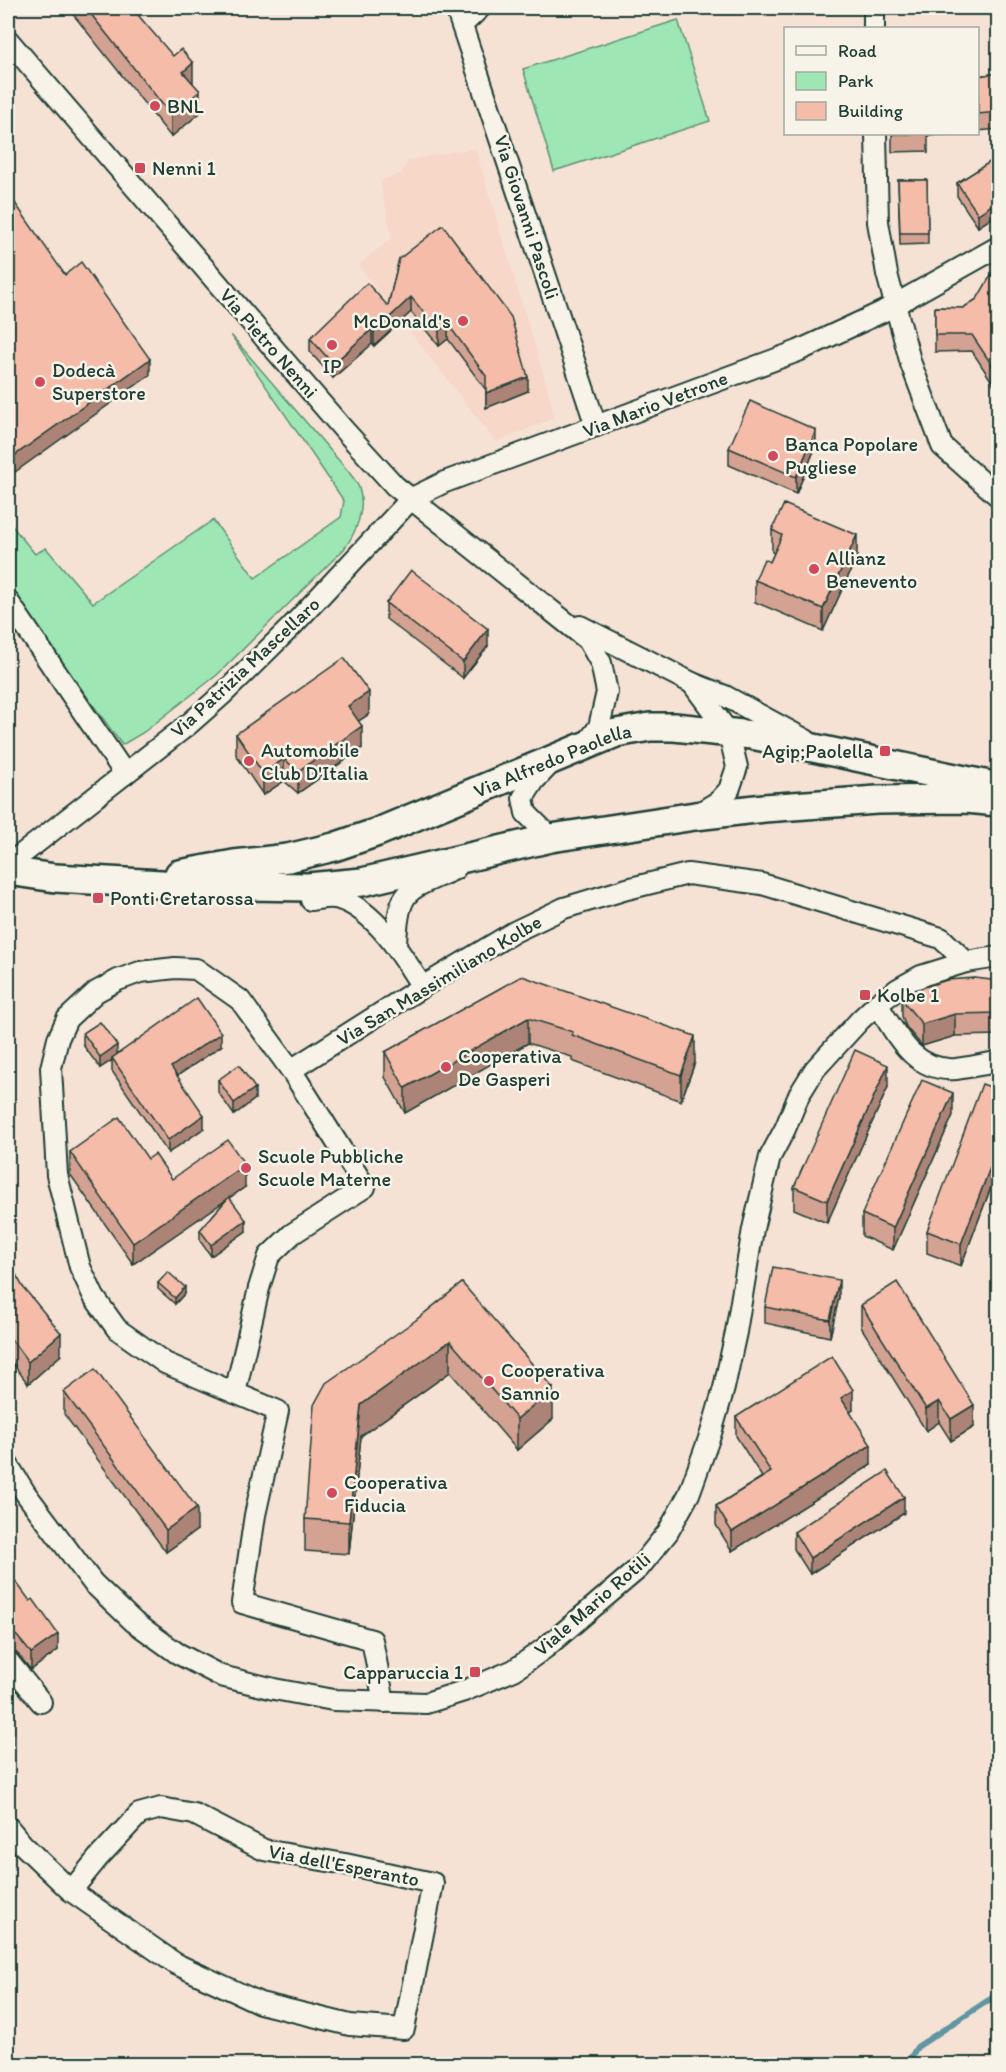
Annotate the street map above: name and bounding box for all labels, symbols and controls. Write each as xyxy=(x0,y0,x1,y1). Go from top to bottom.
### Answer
legend xyxy=(784,27,979,135)
text: Road xyxy=(838,40,877,62)
text: Park xyxy=(838,70,873,92)
place label: BNL xyxy=(167,94,204,118)
marker: BNL xyxy=(148,99,162,113)
text: Building xyxy=(838,100,904,122)
street label: Via Giovanni Pascoli xyxy=(489,132,565,302)
place label: Nenni 1 xyxy=(152,156,216,180)
marker: Nenni 1 xyxy=(133,161,147,175)
street label: Via Pietro Nenni xyxy=(215,283,323,403)
place label: McDonald's xyxy=(353,309,451,333)
marker: McDonald's xyxy=(456,314,470,328)
marker: IP xyxy=(325,338,339,352)
place label: IP xyxy=(323,354,341,378)
place label: Dodecà Superstore xyxy=(52,358,146,405)
street label: Via Mario Vetrone xyxy=(579,365,731,443)
marker: Dodecà Superstore xyxy=(33,375,47,389)
place label: Banca Popolare Pugliese xyxy=(785,432,918,479)
marker: Banca Popolare Pugliese xyxy=(766,449,780,463)
place label: Allianz Benevento xyxy=(826,546,917,593)
marker: Allianz Benevento xyxy=(807,562,821,576)
street label: Via Patrizia Mascellaro xyxy=(165,592,325,742)
street label: Via Alfredo Paolella xyxy=(470,718,633,803)
place label: Automobile Club D'Italia xyxy=(261,738,369,785)
place label: Agip;Paolella xyxy=(762,739,873,763)
marker: Agip;Paolella xyxy=(878,744,892,758)
marker: Automobile Club D'Italia xyxy=(242,754,256,768)
place label: Ponti Cretarossa xyxy=(110,886,254,910)
marker: Ponti Cretarossa xyxy=(91,891,105,905)
street label: Via San Massimiliano Kolbe xyxy=(332,909,546,1051)
place label: Kolbe 1 xyxy=(877,983,939,1007)
marker: Kolbe 1 xyxy=(858,988,872,1002)
place label: Cooperativa De Gasperi xyxy=(458,1044,562,1091)
marker: Cooperativa De Gasperi xyxy=(439,1060,453,1074)
place label: Scuole Pubbliche Scuole Materne xyxy=(258,1144,404,1191)
marker: Scuole Pubbliche Scuole Materne xyxy=(239,1161,253,1175)
place label: Cooperativa Sannio xyxy=(501,1358,605,1405)
marker: Cooperativa Sannio xyxy=(482,1374,496,1388)
place label: Cooperativa Fiducia xyxy=(344,1470,448,1517)
marker: Cooperativa Fiducia xyxy=(325,1486,339,1500)
street label: Viale Mario Rotili xyxy=(529,1547,655,1661)
place label: Capparuccia 1 xyxy=(343,1660,463,1684)
marker: Capparuccia 1 xyxy=(468,1665,482,1679)
street label: Via dell'Esperanto xyxy=(267,1839,421,1891)

